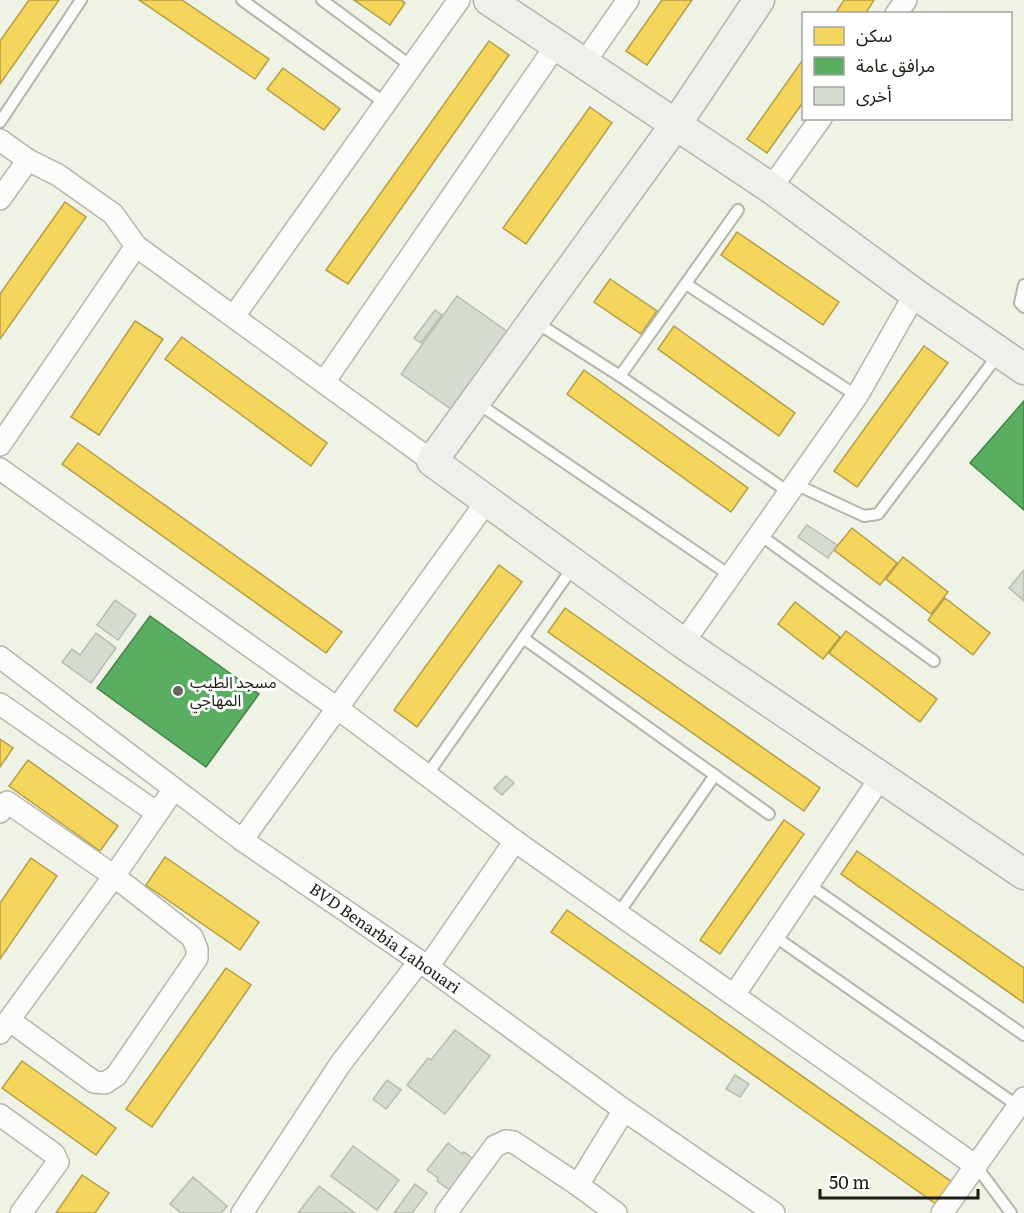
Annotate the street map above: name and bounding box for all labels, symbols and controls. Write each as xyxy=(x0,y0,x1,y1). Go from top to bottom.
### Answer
legend xyxy=(802,12,1012,120)
text: سكن xyxy=(856,21,892,48)
text: مرافق عامة xyxy=(856,51,935,78)
text: أخرى xyxy=(856,81,892,108)
place label: مسجد الطيب المهاجي xyxy=(190,669,277,713)
marker: مسجد الطيب المهاجي xyxy=(171,684,185,698)
street label: BVD Benarbia Lahouari xyxy=(305,876,466,998)
scale bar xyxy=(820,1162,978,1200)
text: 50 m xyxy=(829,1168,870,1195)

